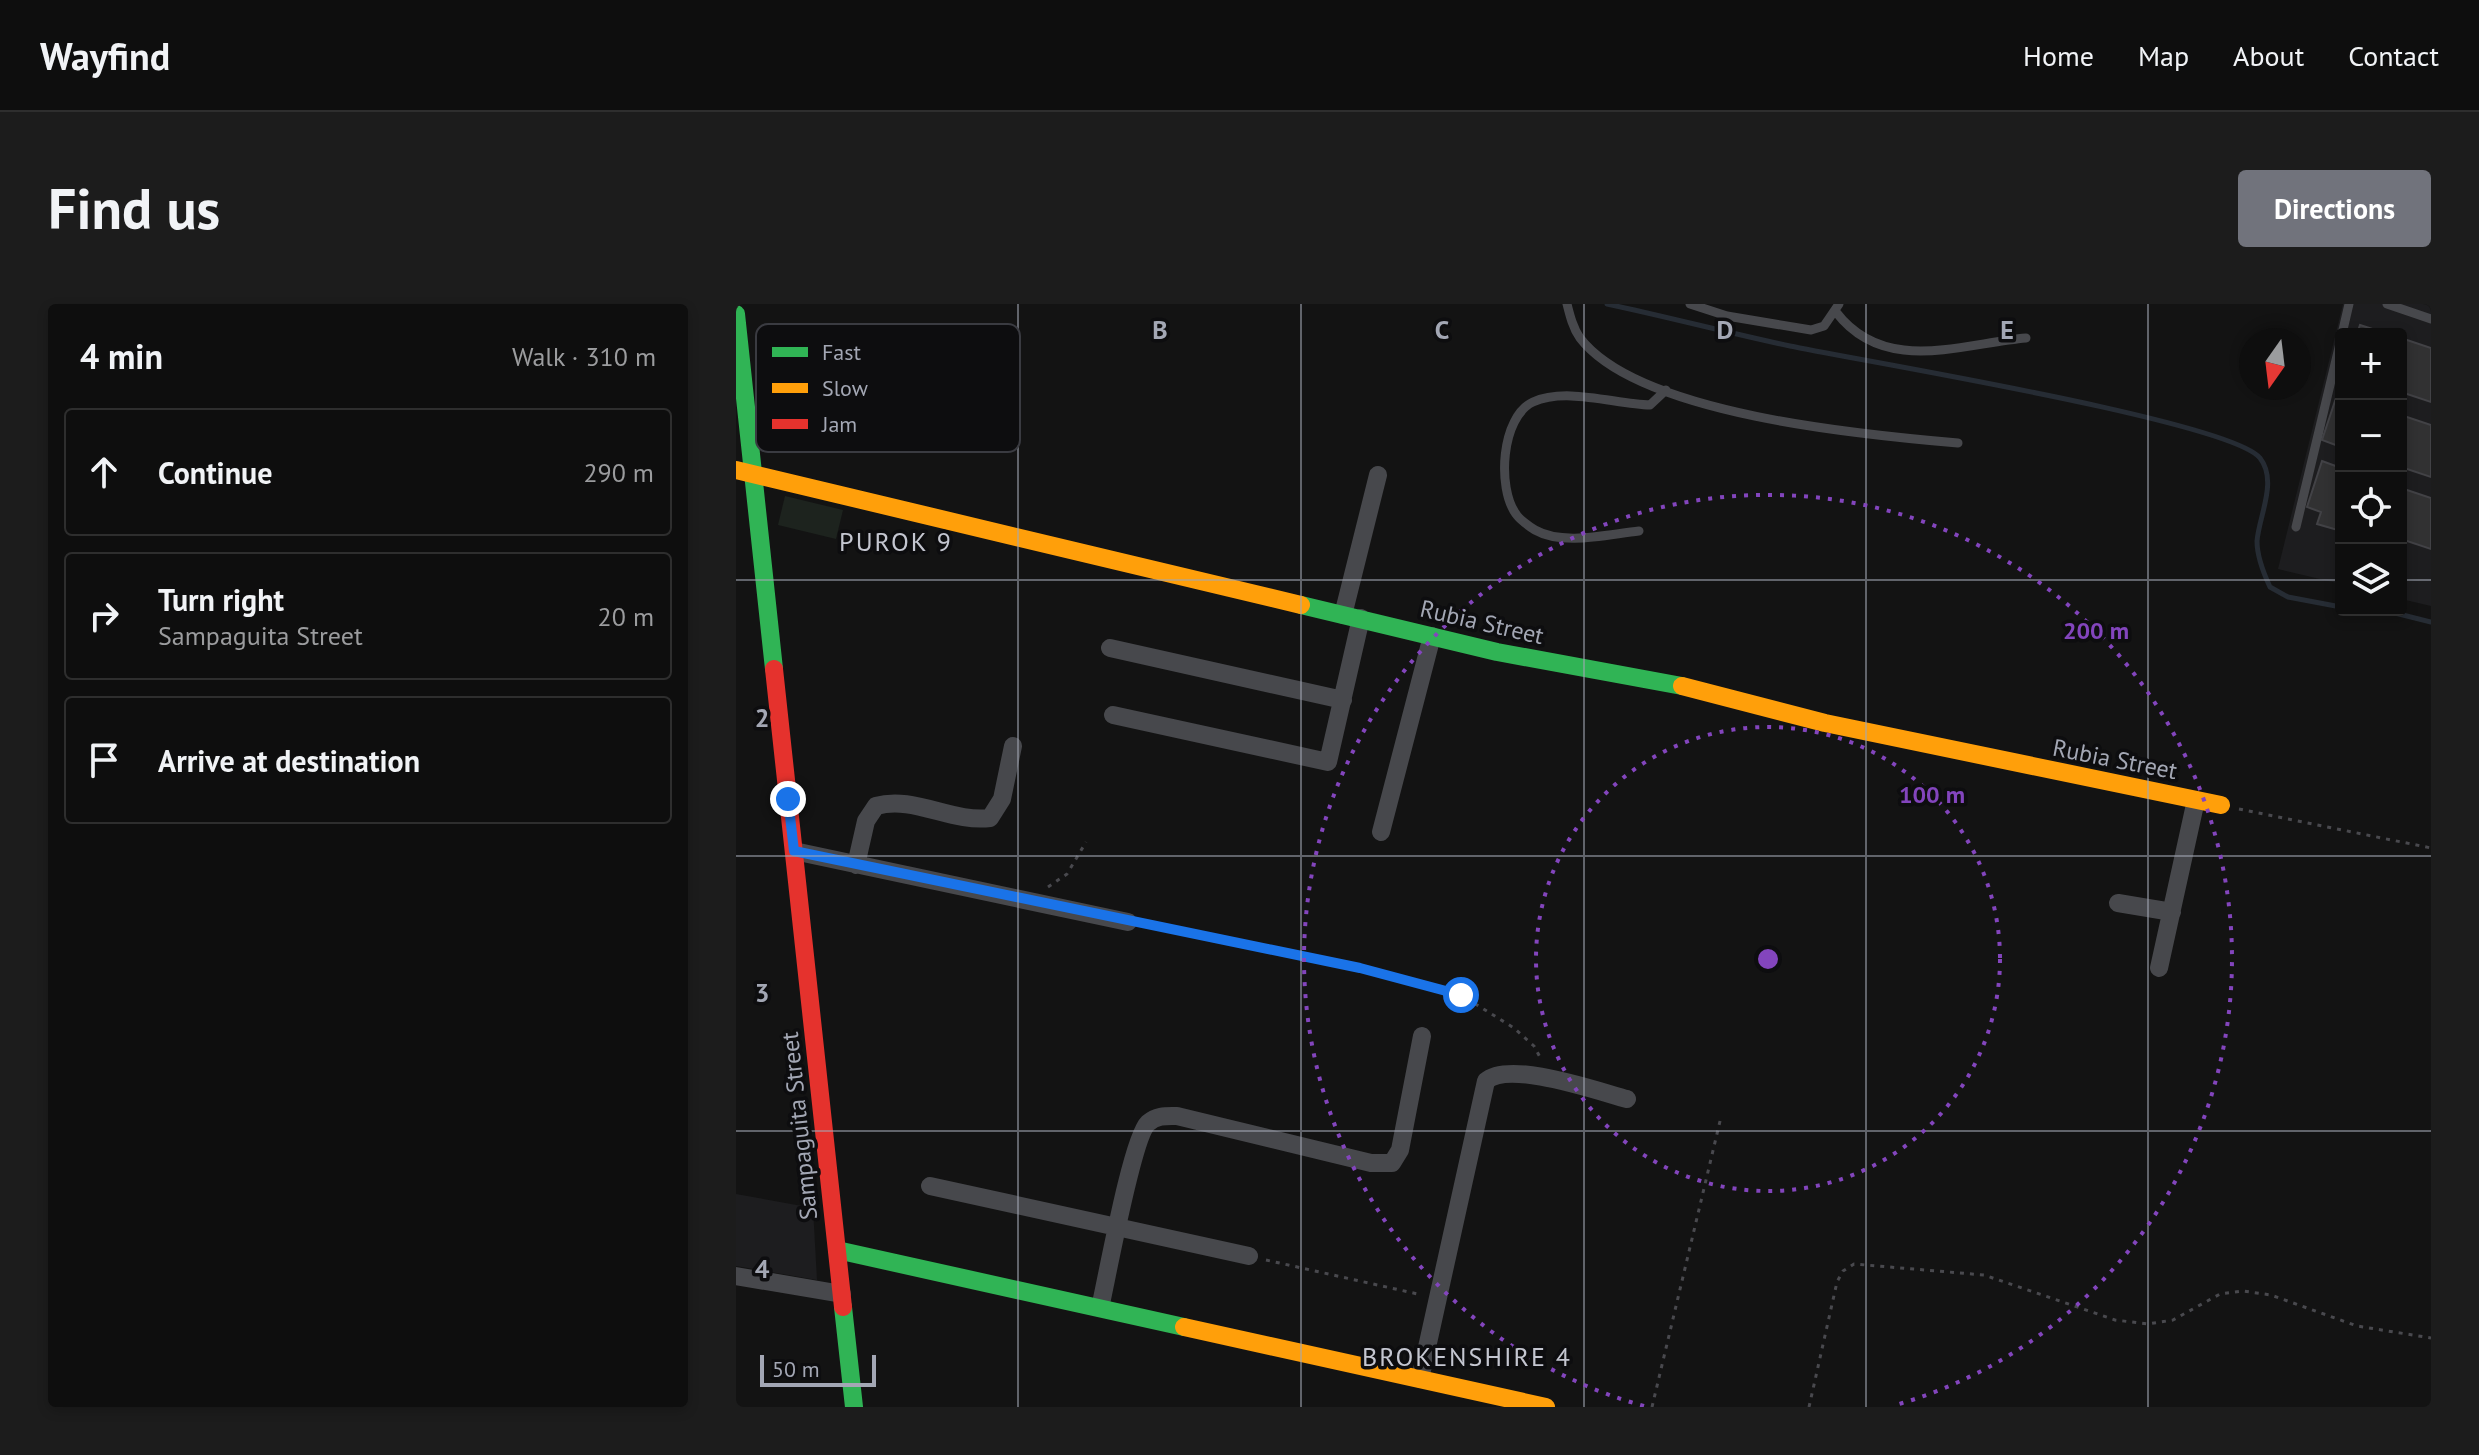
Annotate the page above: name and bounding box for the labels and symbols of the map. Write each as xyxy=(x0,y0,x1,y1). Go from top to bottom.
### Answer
text: B xyxy=(1152,313,1168,346)
text: C xyxy=(1435,313,1449,346)
text: D xyxy=(1717,313,1733,346)
text: E xyxy=(2000,313,2014,346)
legend xyxy=(756,324,1020,452)
north arrow xyxy=(2239,328,2311,400)
text: Fast xyxy=(822,338,862,366)
text: Slow xyxy=(822,374,868,402)
text: Jam xyxy=(821,410,857,438)
district label: PUROK 9 xyxy=(839,525,953,558)
street label: Rubia Street xyxy=(1417,593,1547,651)
text: 200 m xyxy=(2063,615,2129,646)
text: 2 xyxy=(755,701,769,734)
street label: Rubia Street xyxy=(2050,732,2180,786)
text: 100 m xyxy=(1899,779,1965,810)
route end xyxy=(770,781,806,817)
centre of rings xyxy=(1754,945,1782,973)
text: 3 xyxy=(755,976,769,1009)
route start xyxy=(1443,977,1479,1013)
street label: Sampaguita Street xyxy=(774,1030,824,1222)
text: 4 xyxy=(755,1252,770,1285)
district label: BROKENSHIRE 4 xyxy=(1362,1340,1572,1373)
scale bar xyxy=(760,1351,876,1387)

